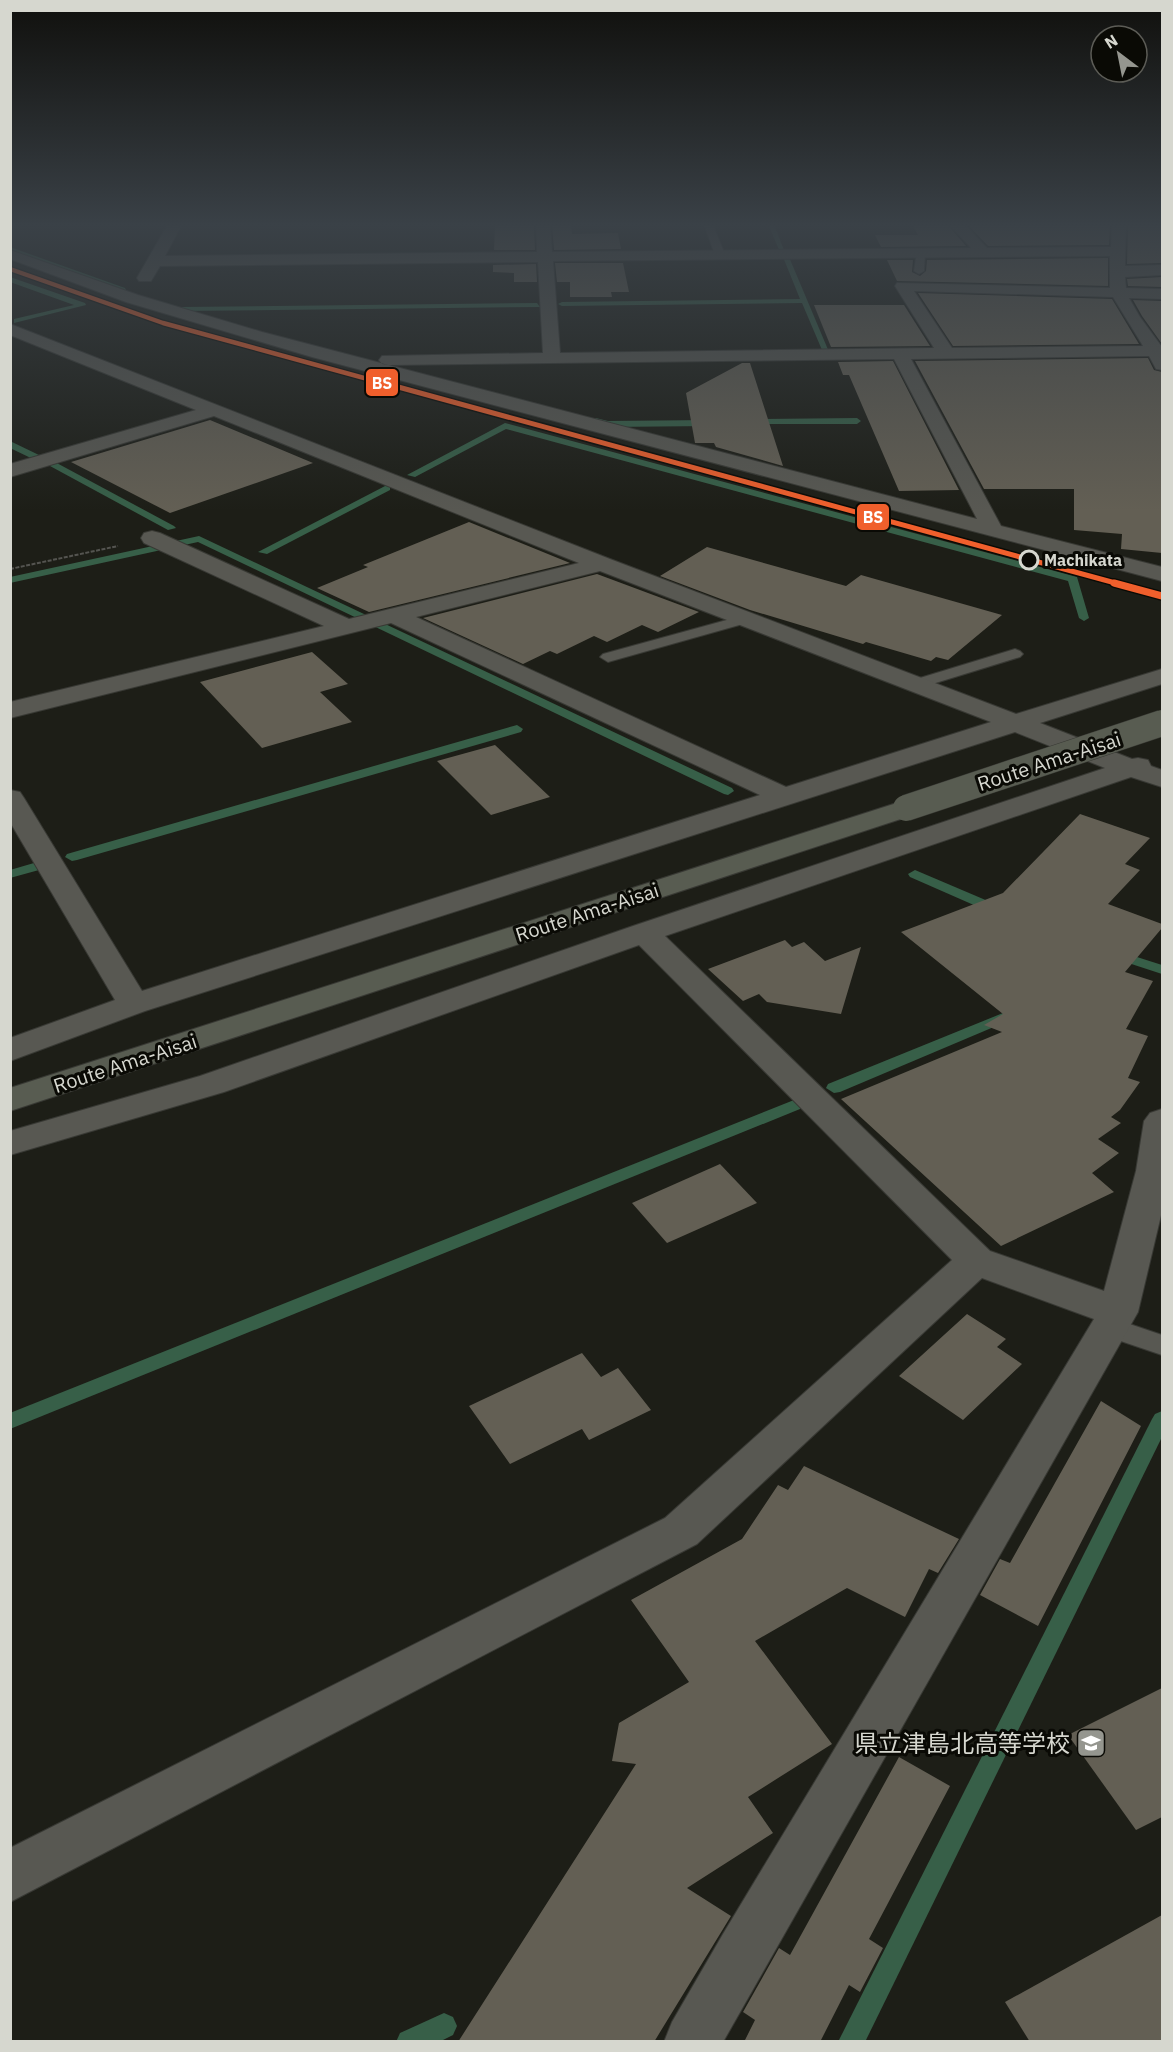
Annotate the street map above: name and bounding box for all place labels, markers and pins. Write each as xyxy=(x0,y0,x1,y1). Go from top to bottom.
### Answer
marker: Machikata xyxy=(1019,550,1039,570)
place label: Machikata xyxy=(1044,550,1122,570)
place label: 県立津島北高等学校 xyxy=(854,1727,1070,1759)
school or university icon: 県立津島北高等学校 xyxy=(1075,1727,1107,1759)

